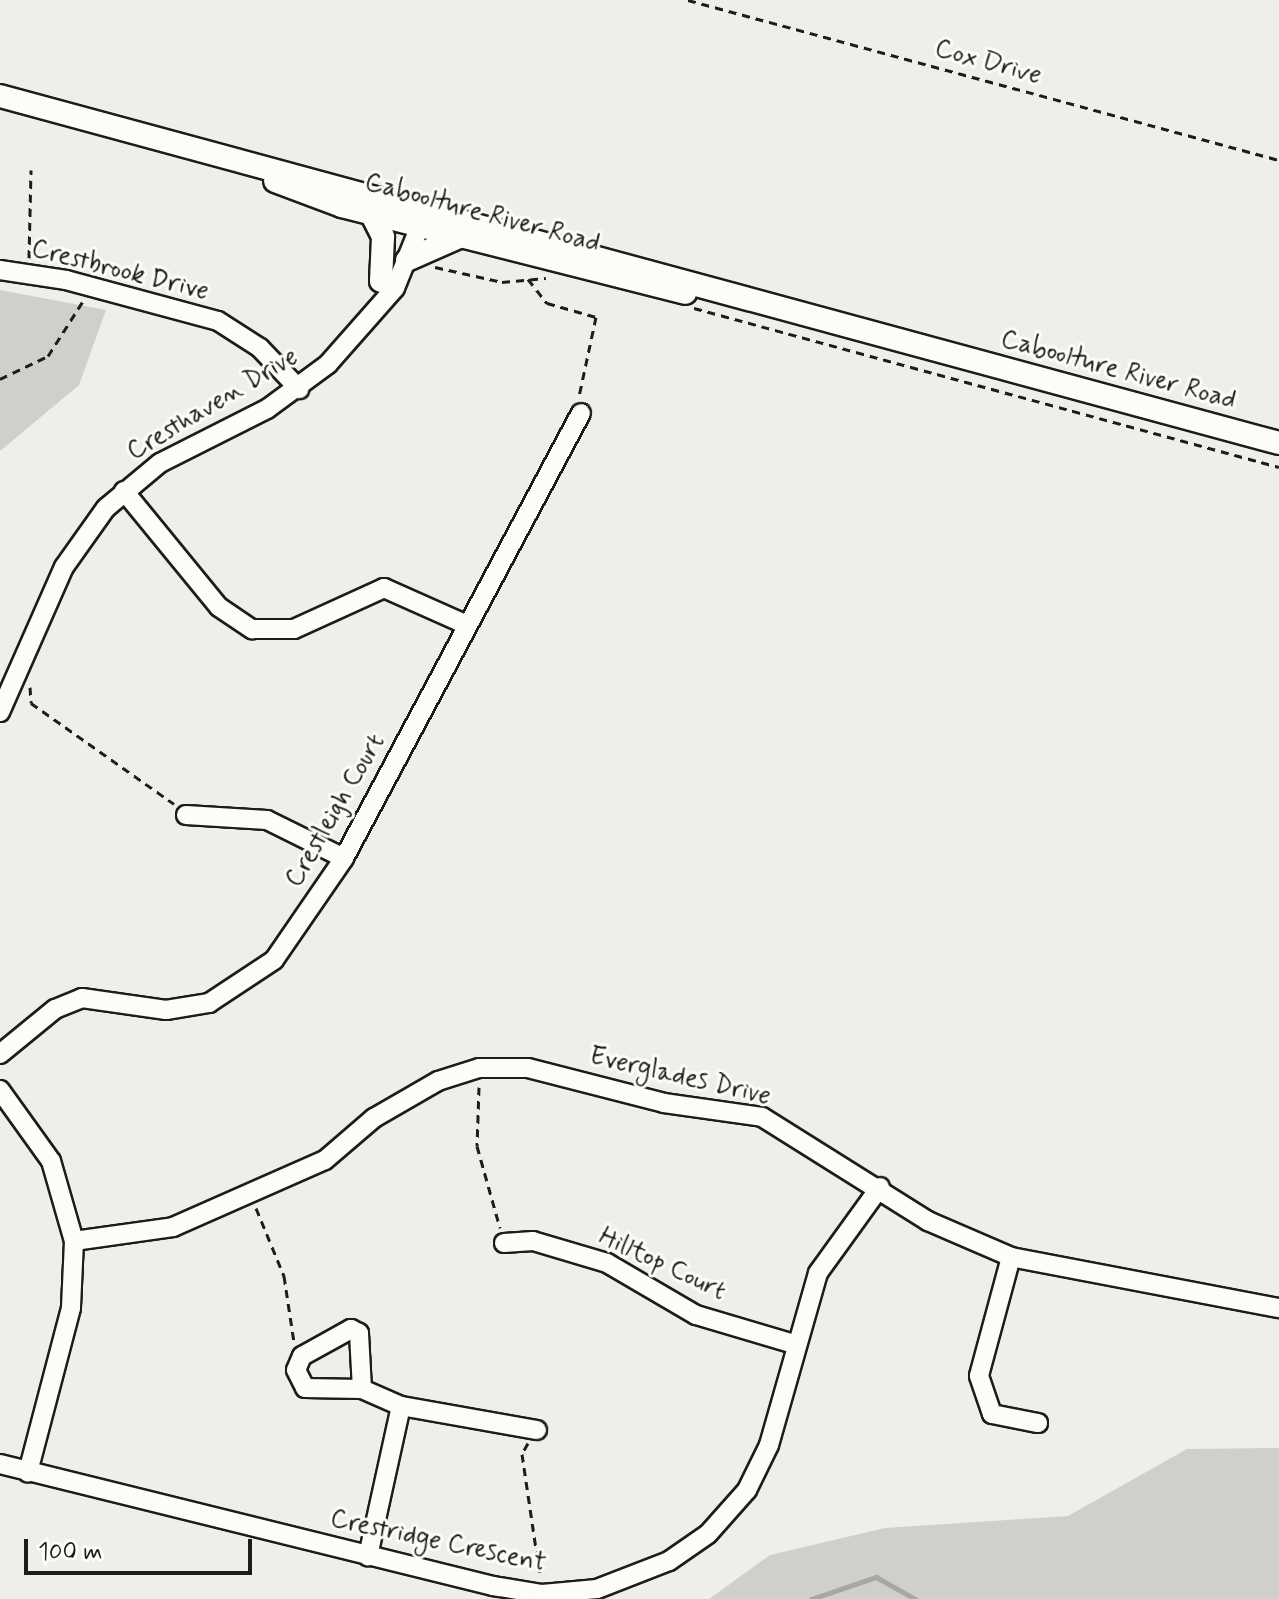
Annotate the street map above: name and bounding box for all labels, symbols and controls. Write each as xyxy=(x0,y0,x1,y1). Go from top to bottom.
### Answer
street label: Cox Drive xyxy=(932,34,1044,92)
street label: Caboolture River Road xyxy=(360,167,604,261)
street label: Crestbrook Drive xyxy=(29,234,211,308)
street label: Caboolture River Road xyxy=(996,324,1240,418)
street label: Cresthaven Drive xyxy=(122,342,304,468)
street label: Crestleigh Court xyxy=(278,727,394,895)
street label: Everglades Drive xyxy=(586,1041,774,1113)
street label: Hilltop Court xyxy=(592,1221,732,1309)
street label: Crestridge Crescent xyxy=(328,1504,548,1580)
scale bar xyxy=(28,1523,256,1573)
text: 100 m xyxy=(38,1537,102,1568)

